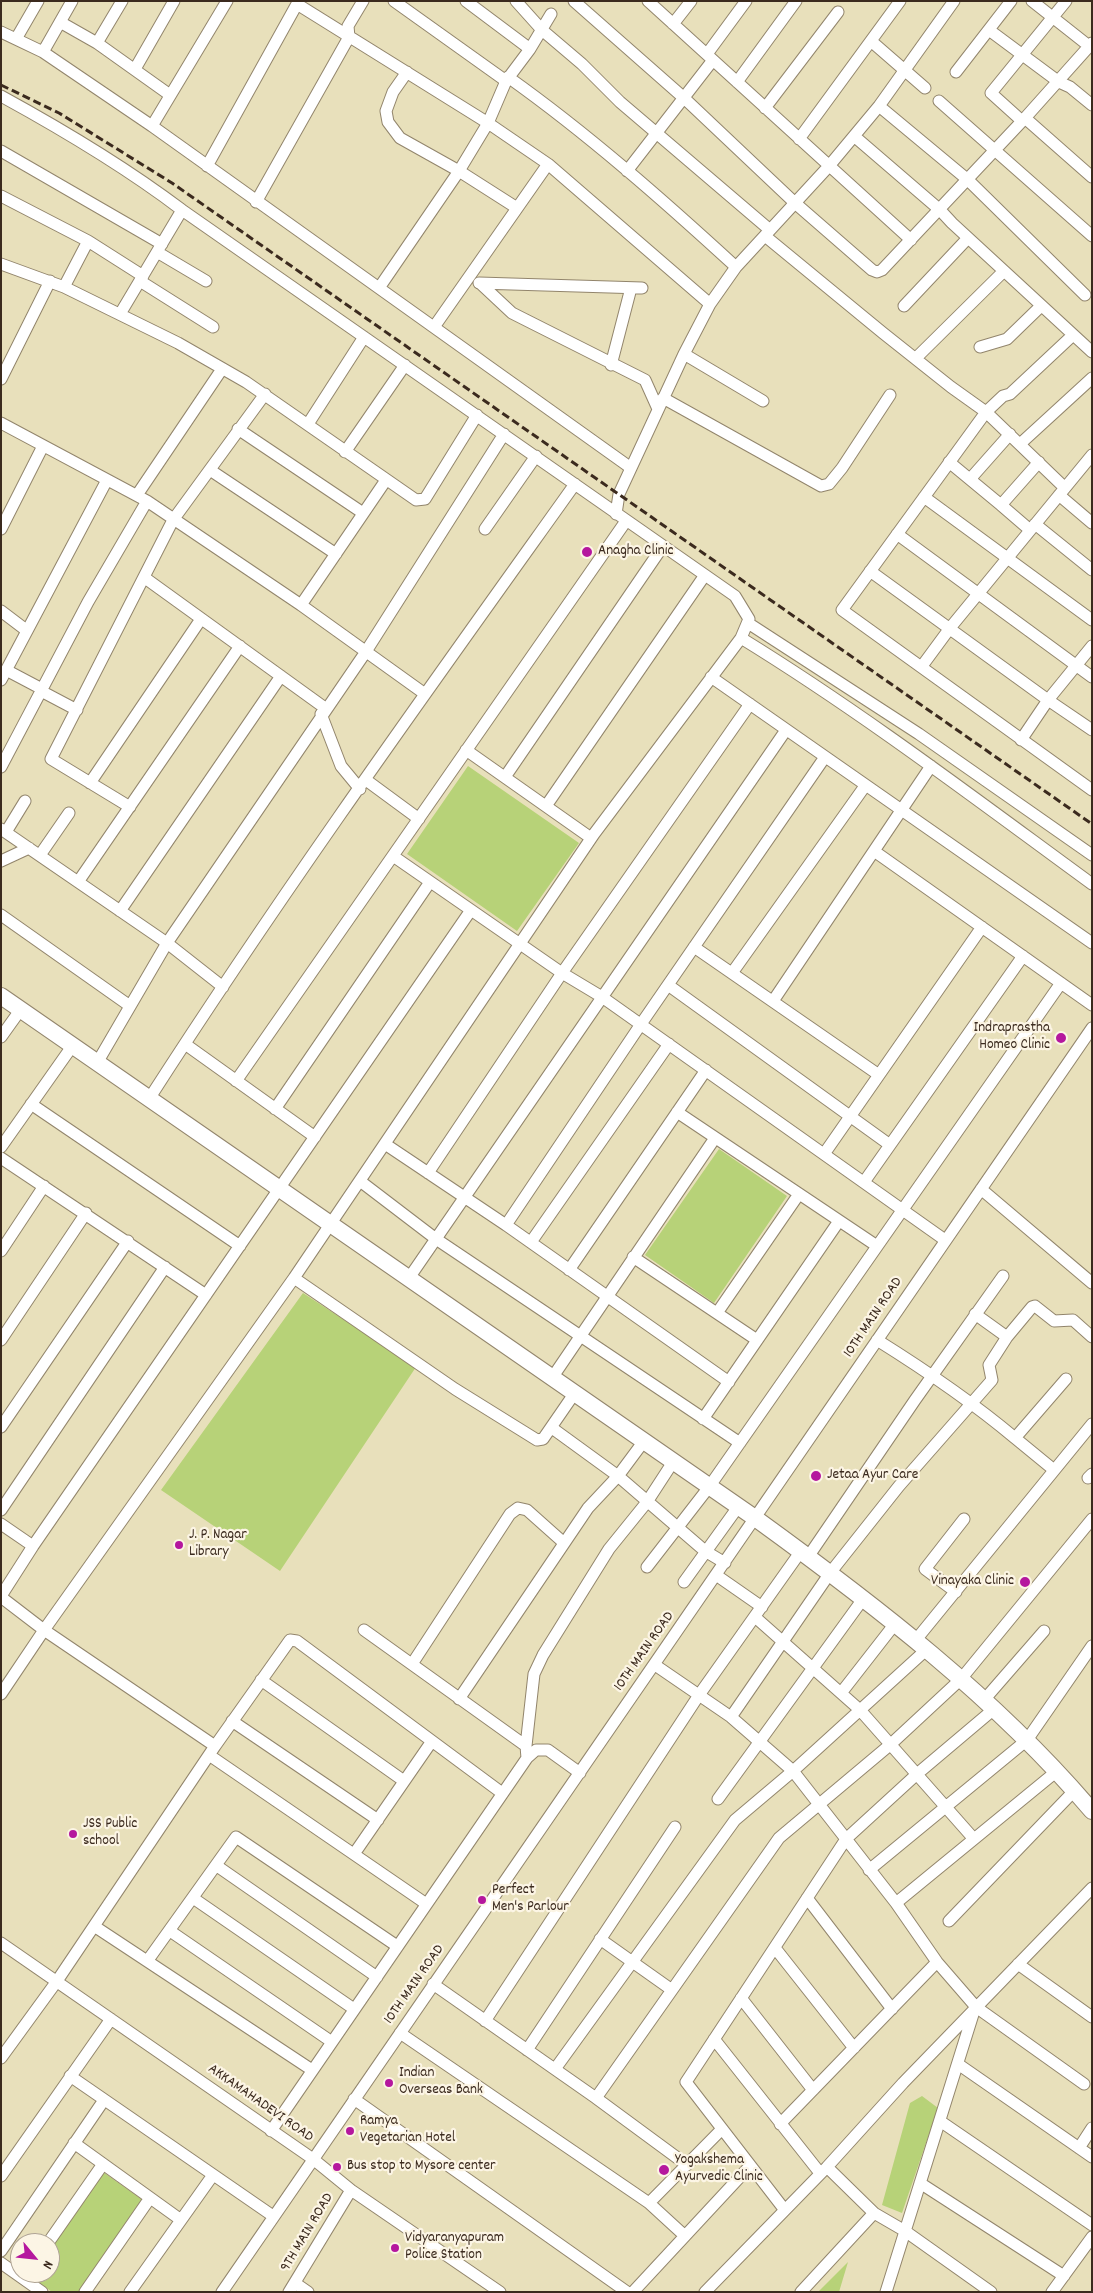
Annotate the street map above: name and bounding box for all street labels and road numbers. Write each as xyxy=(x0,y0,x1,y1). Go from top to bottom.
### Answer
street label: 10TH MAIN ROAD xyxy=(841,1274,907,1362)
street label: 10TH MAIN ROAD xyxy=(611,1609,679,1695)
street label: 10TH MAIN ROAD xyxy=(381,1942,449,2028)
street label: AKKAMAHADEVI ROAD xyxy=(204,2061,316,2147)
street label: 9TH MAIN ROAD xyxy=(278,2191,338,2275)

